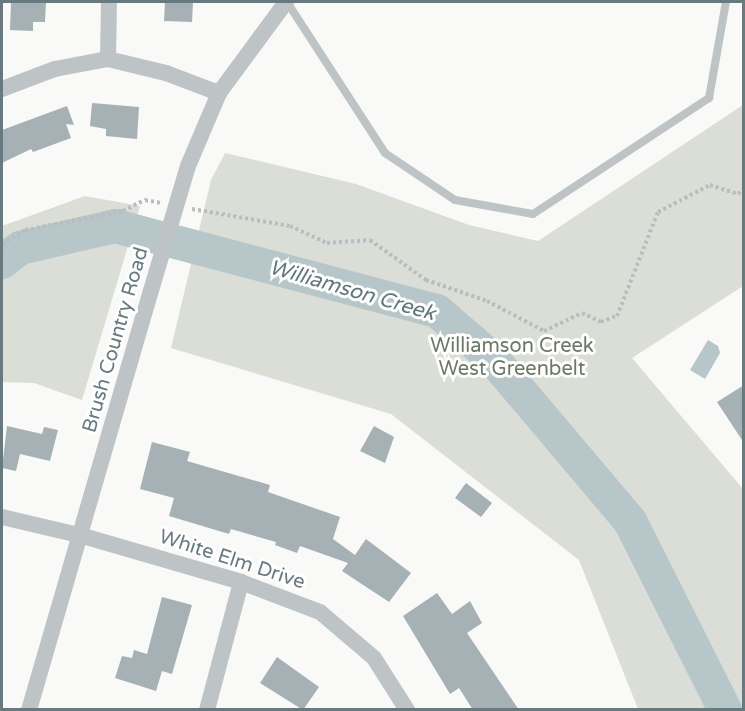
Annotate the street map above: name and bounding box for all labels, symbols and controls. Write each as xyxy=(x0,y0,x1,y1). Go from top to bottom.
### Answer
street label: Brush Country Road xyxy=(78,244,154,436)
water label: Williamson Creek xyxy=(266,255,438,327)
park label: Williamson Creek West Greenbelt xyxy=(430,334,594,381)
street label: White Elm Drive xyxy=(156,525,308,595)

